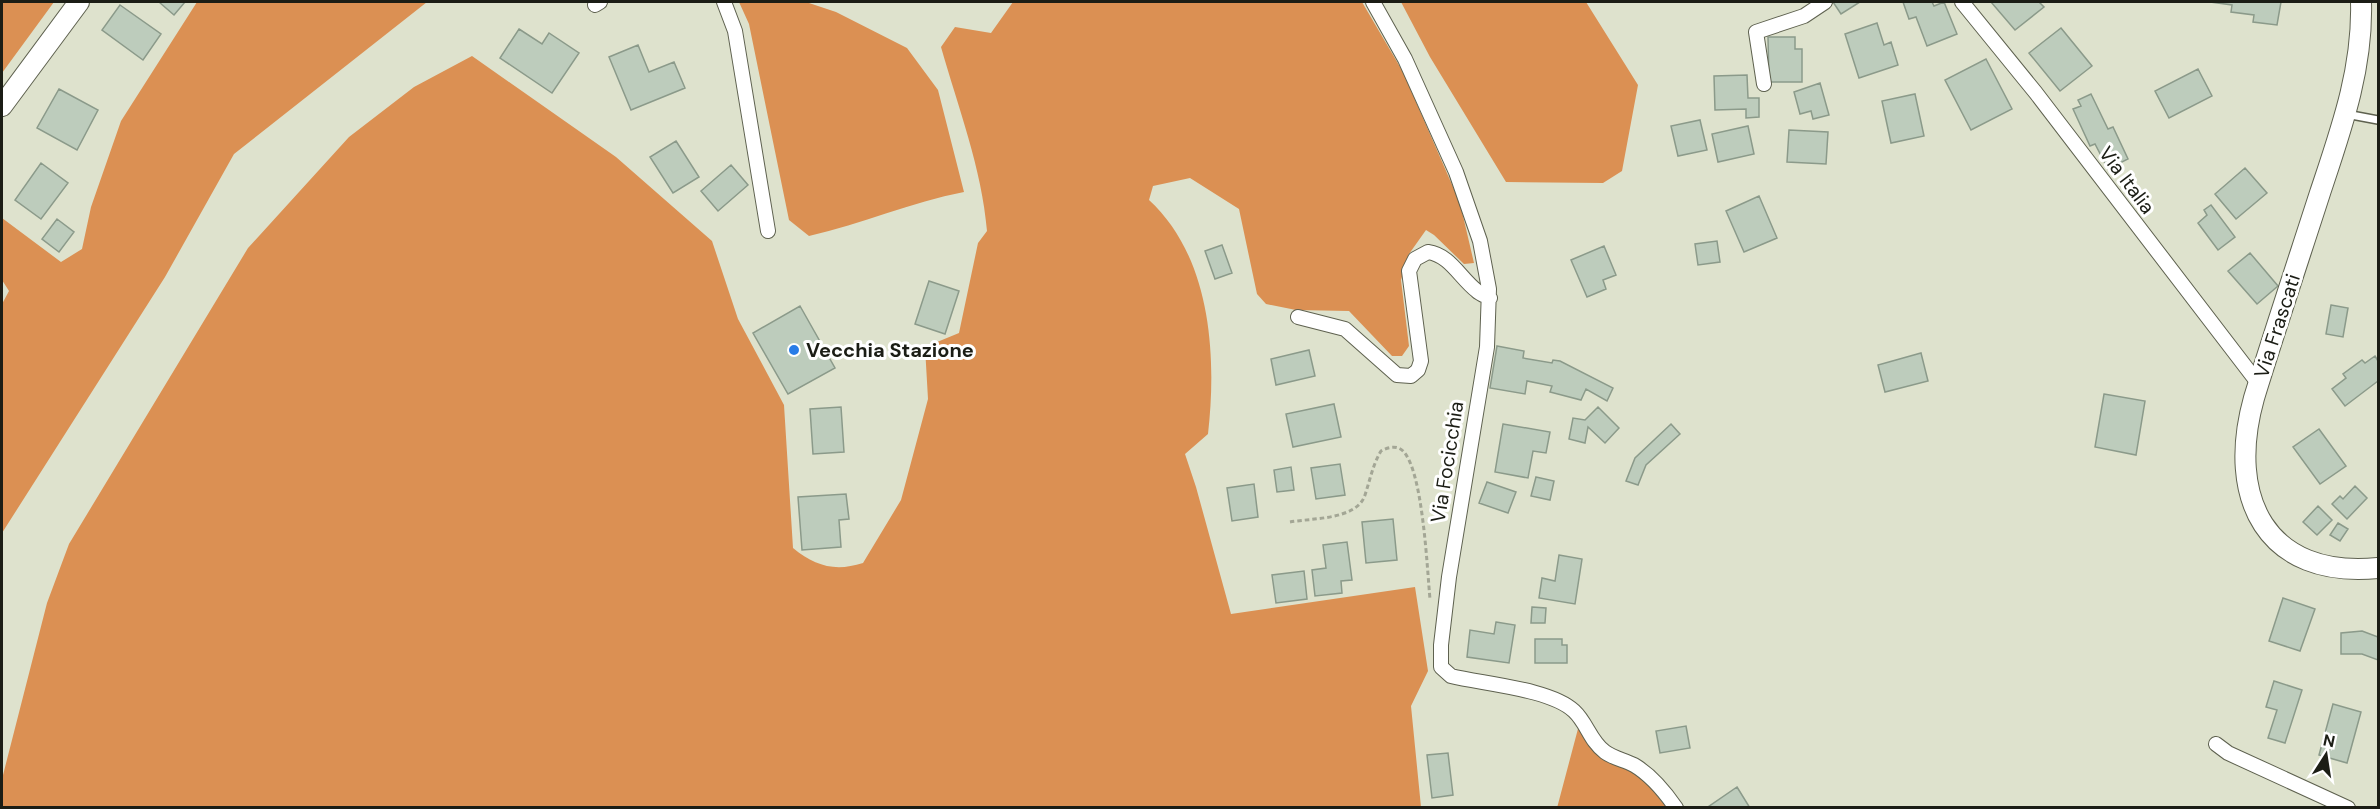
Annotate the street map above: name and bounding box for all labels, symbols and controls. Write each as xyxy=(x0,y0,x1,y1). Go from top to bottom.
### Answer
street label: Via Italia xyxy=(2093,141,2161,219)
street label: Via Frascati xyxy=(2248,271,2306,381)
place label: Vecchia Stazione xyxy=(806,337,974,363)
marker: Vecchia Stazione xyxy=(787,343,801,357)
street label: Via Focicchia xyxy=(1425,399,1469,525)
north arrow xyxy=(2296,725,2356,785)
text: N xyxy=(2321,729,2337,752)

